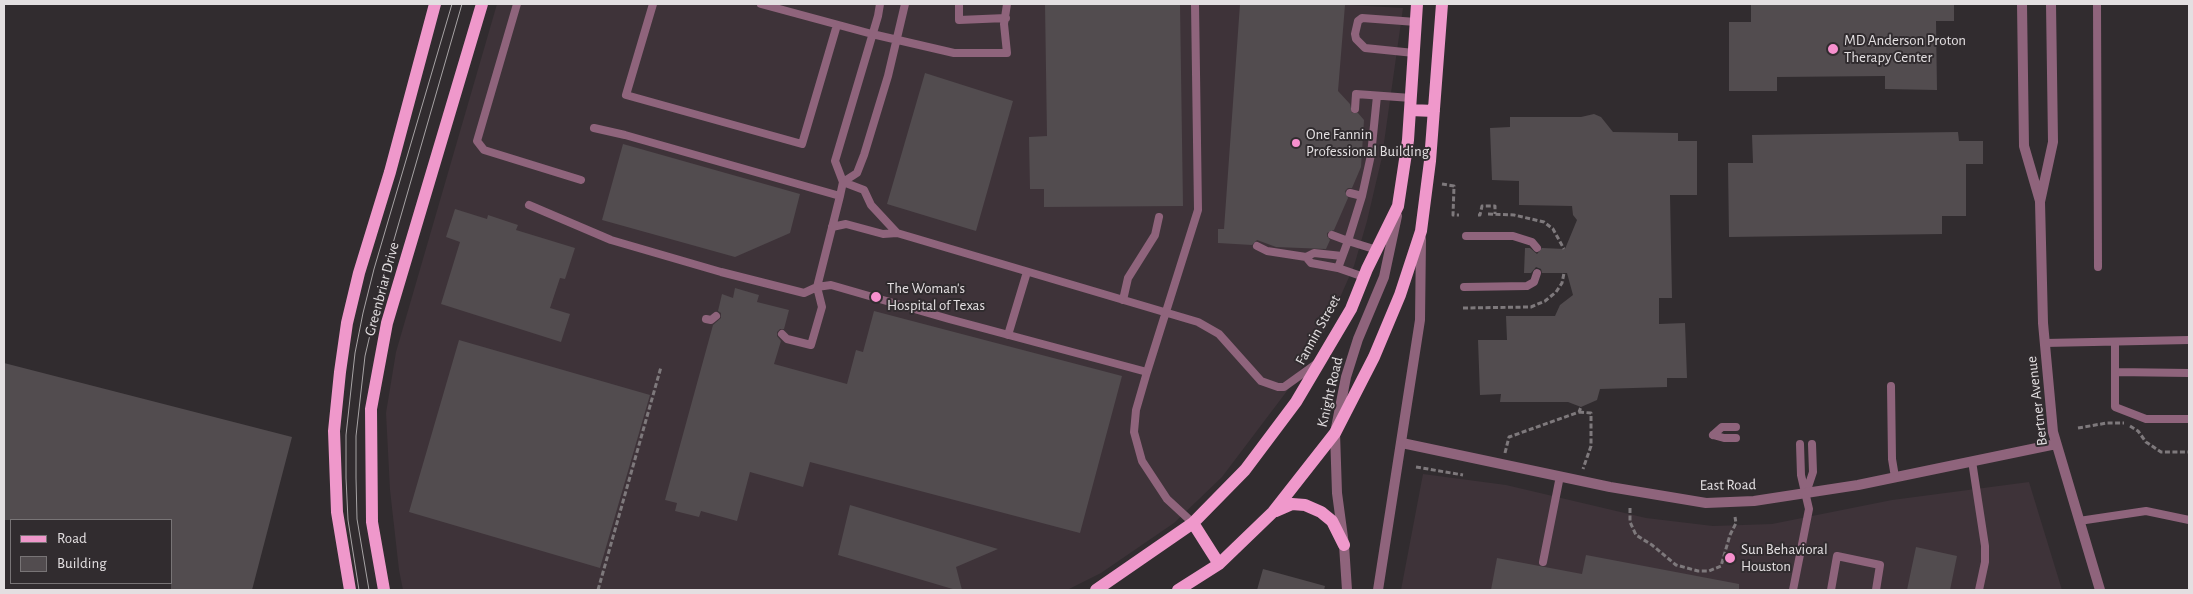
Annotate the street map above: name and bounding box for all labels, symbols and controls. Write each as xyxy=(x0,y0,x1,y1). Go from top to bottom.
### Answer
place label: MD Anderson Proton Therapy Center xyxy=(1844,31,1966,66)
marker: MD Anderson Proton Therapy Center xyxy=(1826,42,1840,56)
place label: One Fannin Professional Building xyxy=(1306,125,1429,160)
marker: One Fannin Professional Building xyxy=(1290,137,1302,149)
street label: Greenbriar Drive xyxy=(361,240,403,338)
place label: The Woman's Hospital of Texas xyxy=(887,279,985,314)
marker: The Woman's Hospital of Texas xyxy=(869,290,883,304)
street label: Fannin Street xyxy=(1291,292,1345,368)
street label: Knight Road xyxy=(1313,355,1347,429)
street label: Bertner Avenue xyxy=(2023,355,2051,447)
street label: East Road xyxy=(1700,476,1756,494)
legend xyxy=(10,519,172,584)
text: Road xyxy=(57,531,87,546)
place label: Sun Behavioral Houston xyxy=(1741,540,1828,575)
marker: Sun Behavioral Houston xyxy=(1723,551,1737,565)
text: Building xyxy=(57,556,107,571)

